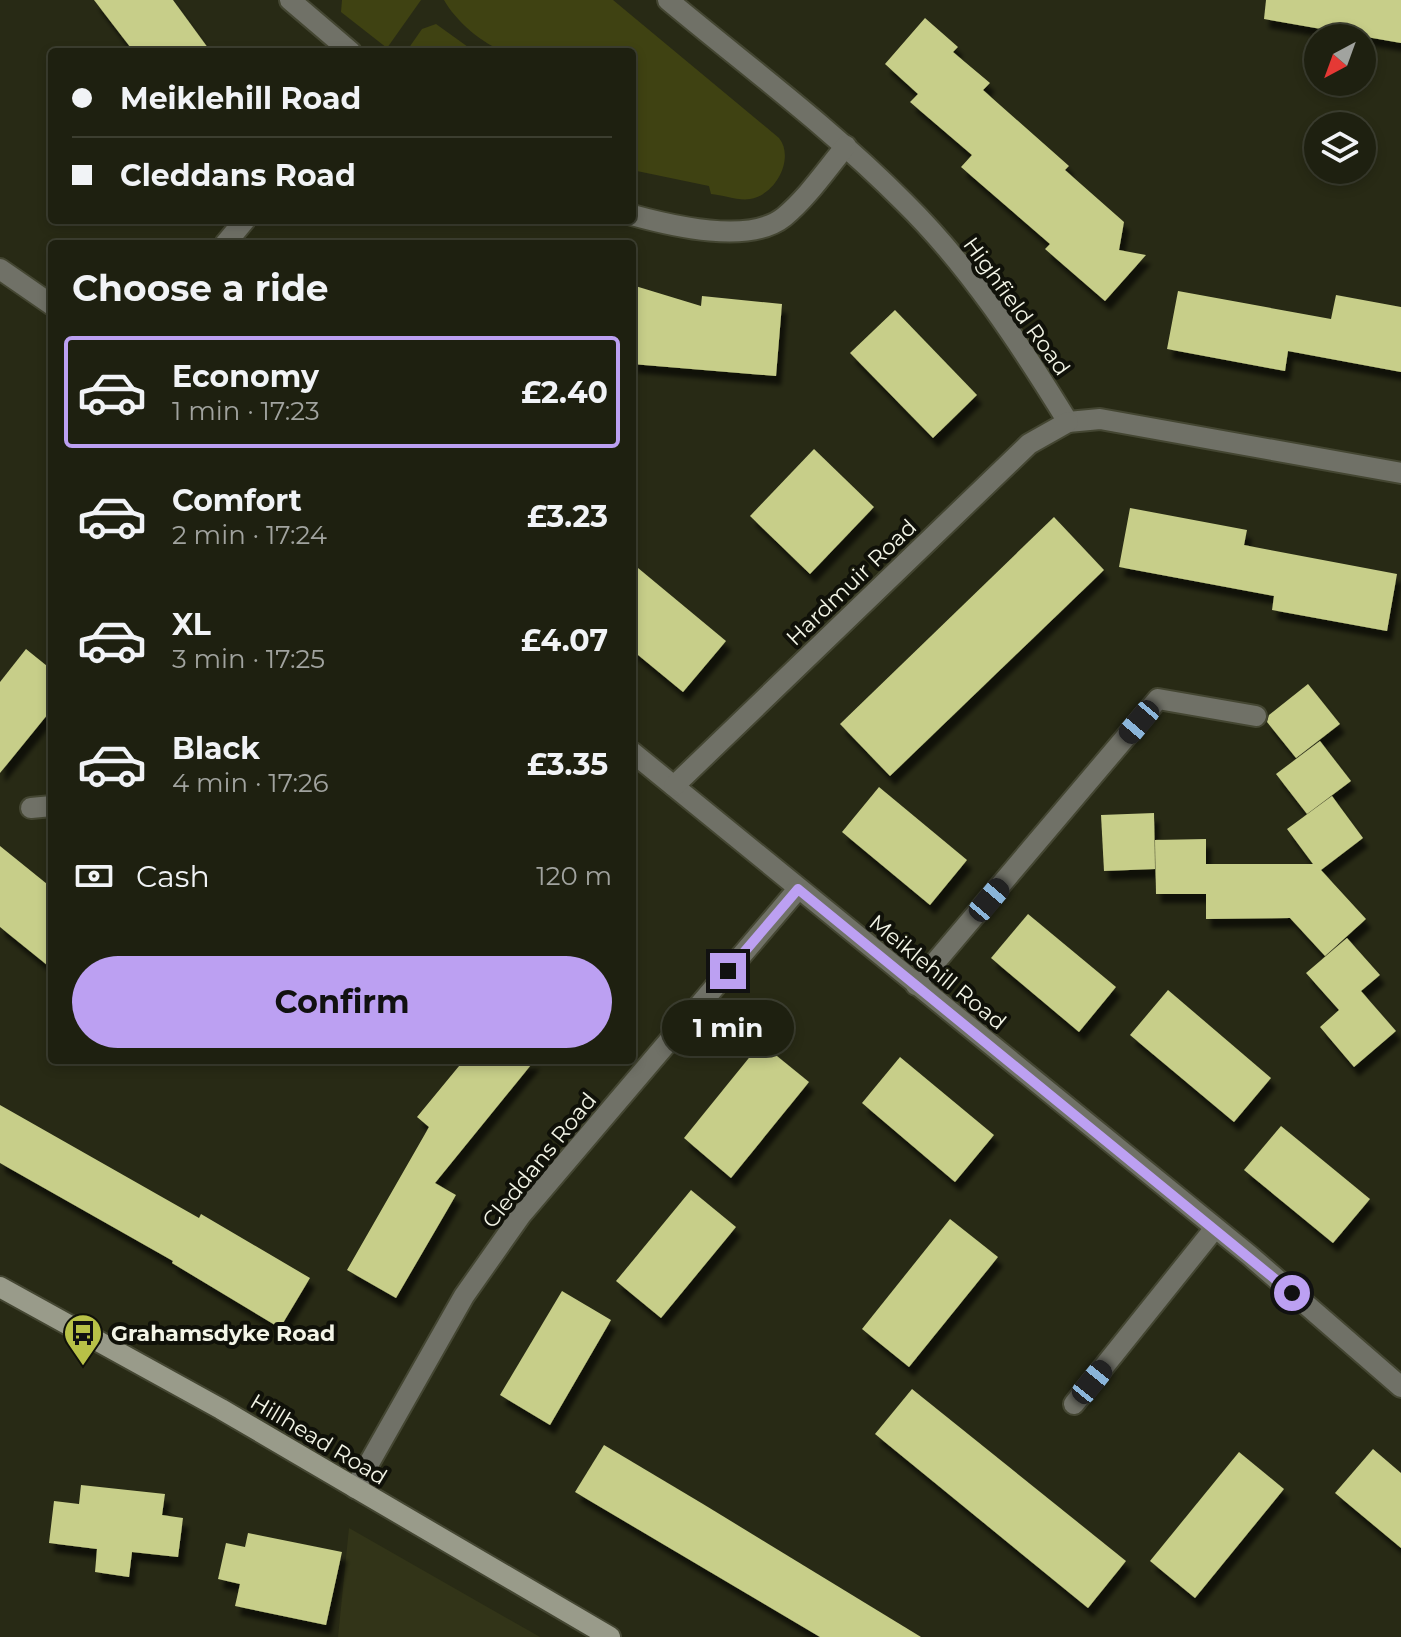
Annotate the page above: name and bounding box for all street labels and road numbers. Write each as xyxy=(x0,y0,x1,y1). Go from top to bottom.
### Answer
street label: Highfield Road xyxy=(957,232,1076,381)
street label: Hardmuir Road xyxy=(781,513,922,651)
street label: Meiklehill Road xyxy=(864,909,1012,1036)
street label: Cleddans Road xyxy=(477,1087,602,1234)
street label: Hillhead Road xyxy=(246,1388,392,1491)

